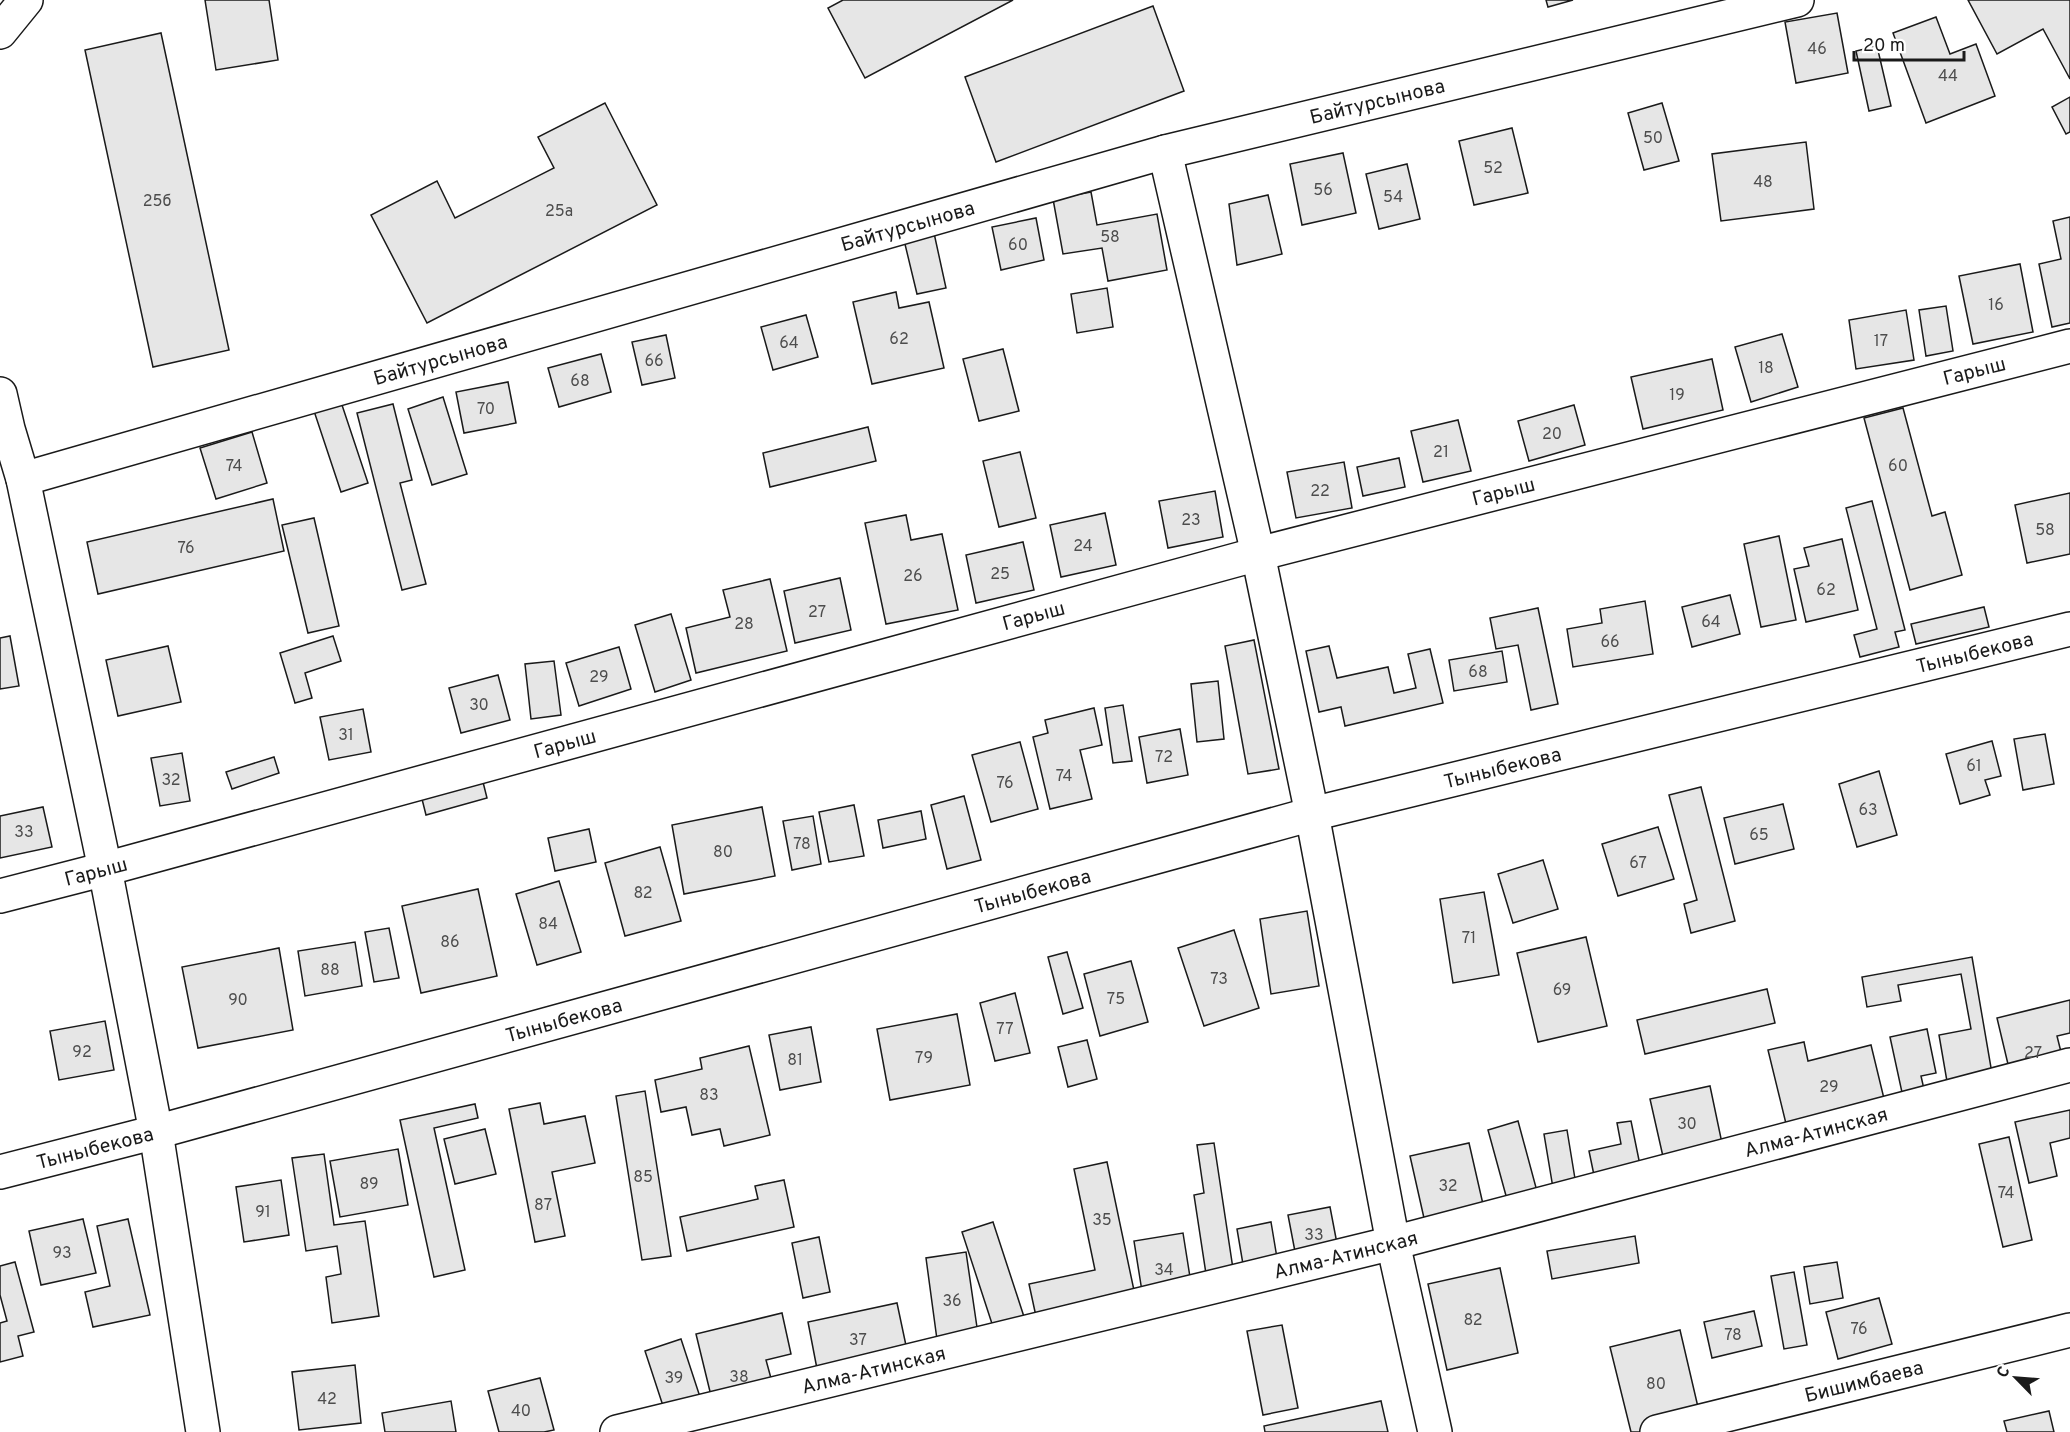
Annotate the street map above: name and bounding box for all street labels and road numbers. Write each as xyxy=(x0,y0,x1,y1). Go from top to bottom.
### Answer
street label: Байтурсынова xyxy=(1307,74,1448,132)
street label: Байтурсынова xyxy=(838,196,978,259)
street label: Байтурсынова xyxy=(371,330,511,393)
street label: Гарыш xyxy=(1940,352,2009,393)
street label: Гарыш xyxy=(1470,473,1538,514)
street label: Гарыш xyxy=(1000,596,1068,638)
street label: Тыныбекова xyxy=(1914,627,2036,681)
street label: Гарыш xyxy=(531,724,600,766)
street label: Тыныбекова xyxy=(1442,743,1564,796)
street label: Гарыш xyxy=(62,852,131,894)
street label: Тыныбекова xyxy=(972,864,1094,921)
street label: Тыныбекова xyxy=(503,993,626,1050)
street label: Алма-Атинская xyxy=(1742,1102,1891,1165)
street label: Тыныбекова xyxy=(34,1122,157,1177)
street label: Алма-Атинская xyxy=(1271,1226,1421,1287)
street label: Алма-Атинская xyxy=(799,1341,949,1402)
street label: Бишимбаева xyxy=(1802,1356,1926,1410)

